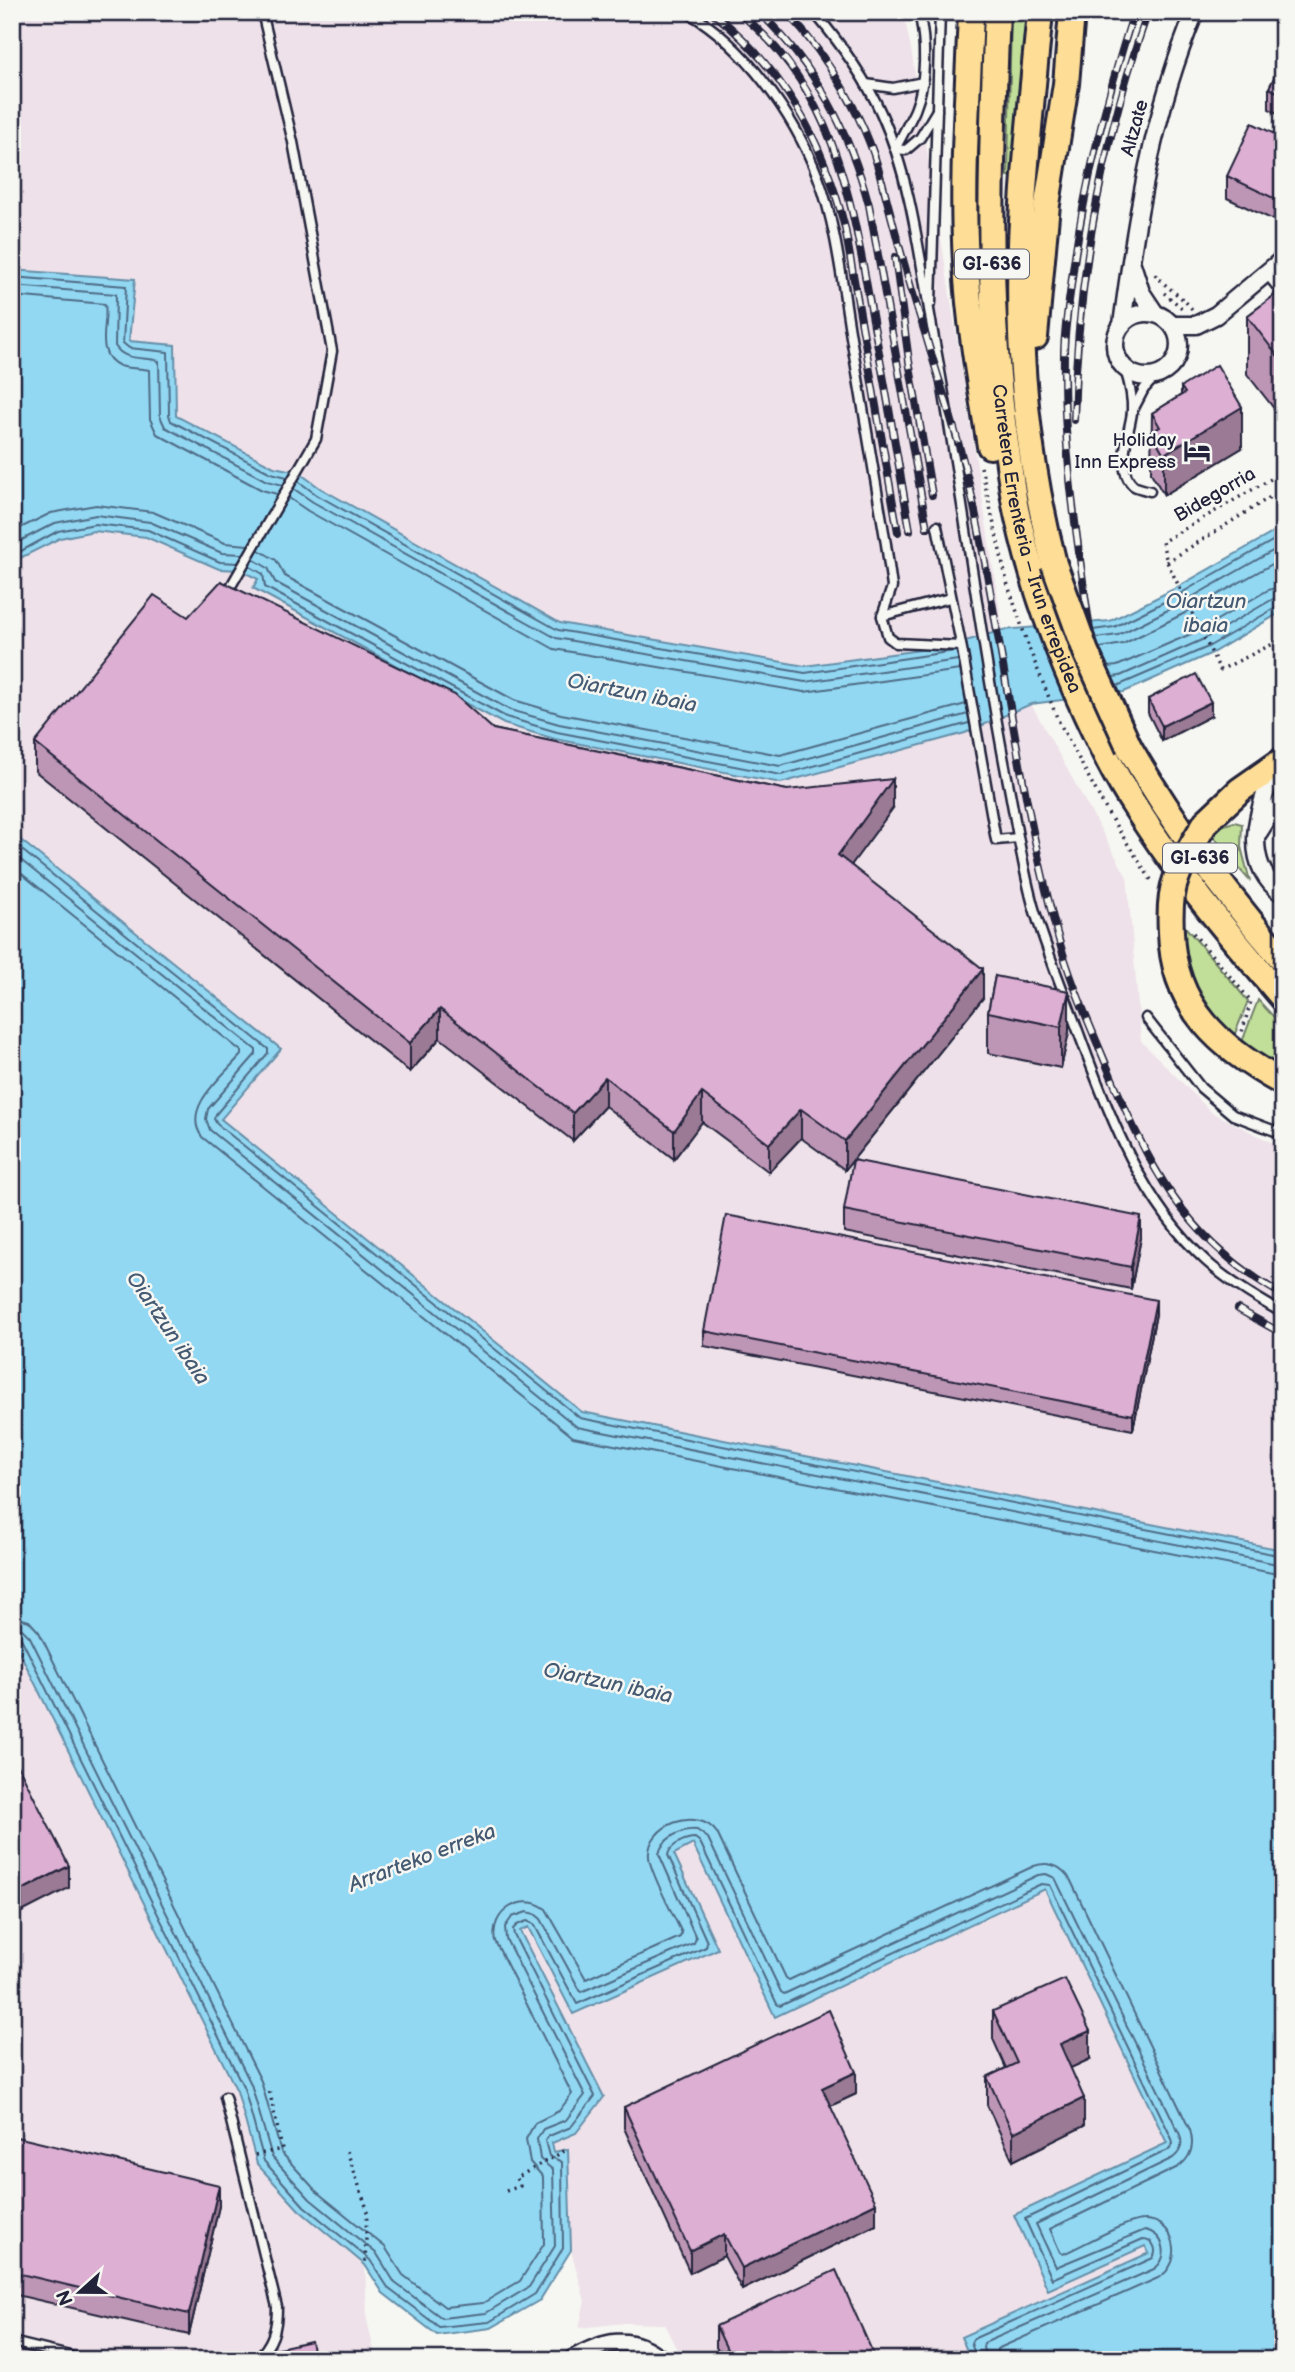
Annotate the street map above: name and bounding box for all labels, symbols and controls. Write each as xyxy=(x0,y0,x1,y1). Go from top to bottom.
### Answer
street label: Altzate xyxy=(1116,97,1154,159)
road number: GI-636 xyxy=(955,250,1029,278)
street label: Carretera Errenteria – Irun errepidea xyxy=(987,383,1087,697)
place label: Holiday Inn Express xyxy=(1075,429,1176,474)
hotel icon: Holiday Inn Express xyxy=(1182,436,1212,466)
street label: Bidegorria xyxy=(1170,462,1260,528)
water label: Oiartzun ibaia xyxy=(1165,589,1247,638)
water label: Oiartzun ibaia xyxy=(565,668,699,718)
road number: GI-636 xyxy=(1163,844,1237,872)
water label: Oiartzun ibaia xyxy=(121,1266,215,1390)
water label: Oiartzun ibaia xyxy=(541,1657,675,1709)
water label: Arrarteko erreka xyxy=(344,1818,499,1898)
north arrow xyxy=(46,2256,116,2326)
text: N xyxy=(52,2287,79,2308)

